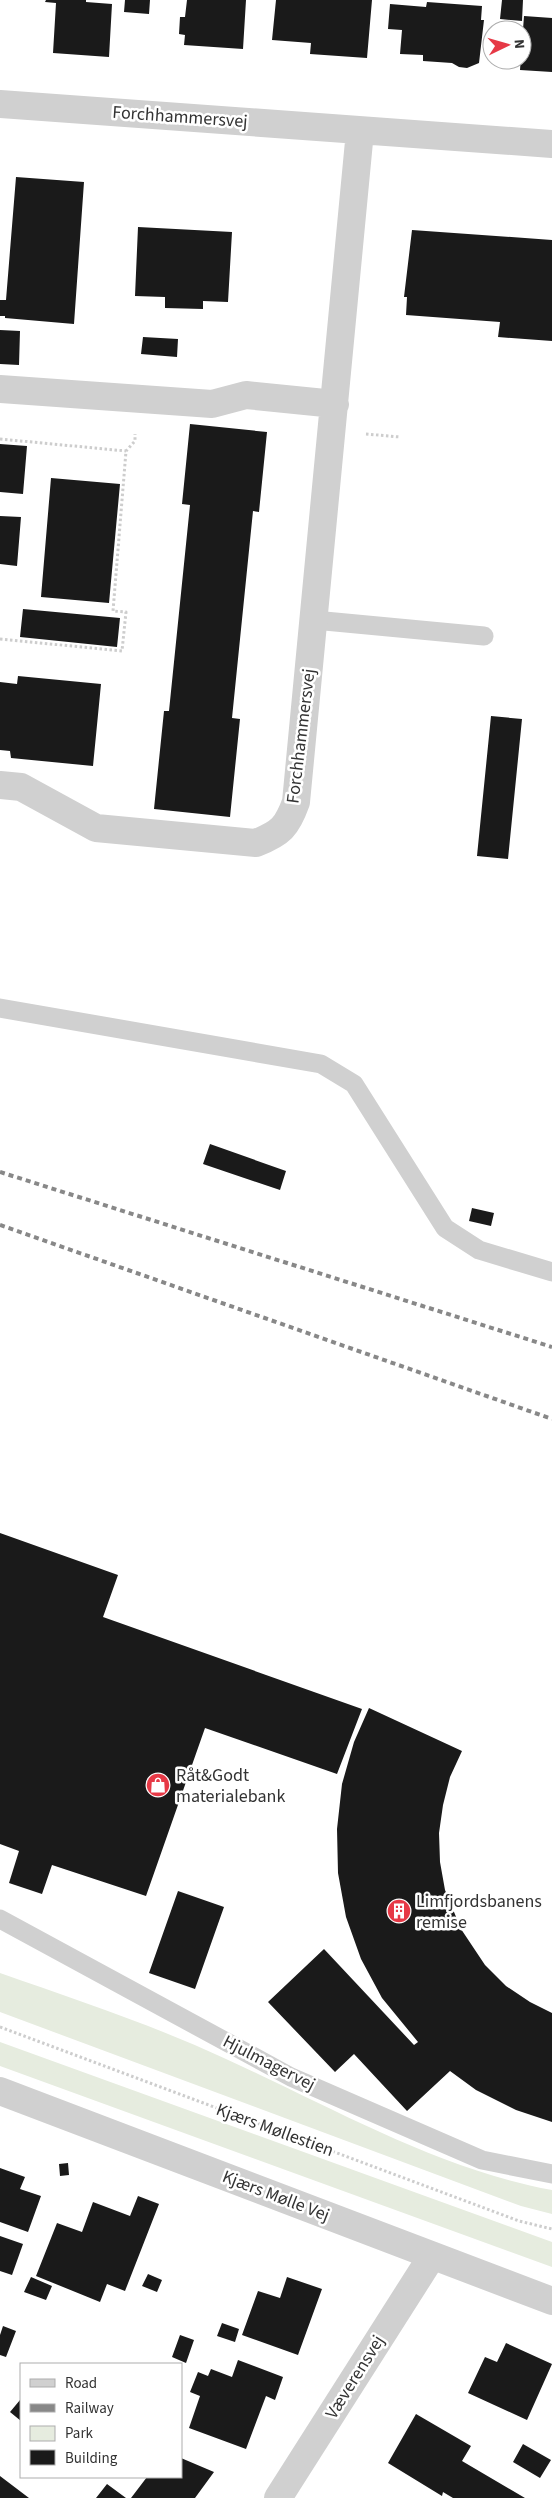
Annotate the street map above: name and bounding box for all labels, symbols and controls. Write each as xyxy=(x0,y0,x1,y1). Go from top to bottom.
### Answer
north arrow xyxy=(482,20,532,70)
text: N xyxy=(509,38,529,49)
street label: Forchhammersvej xyxy=(112,100,248,134)
street label: Forchhammersvej xyxy=(280,667,322,805)
place label: Råt&Godt materialebank xyxy=(176,1763,285,1809)
shop icon: Råt&Godt materialebank xyxy=(145,1772,171,1798)
place label: Limfjordsbanens remise xyxy=(416,1889,542,1935)
building icon: Limfjordsbanens remise xyxy=(386,1898,412,1924)
street label: Hjulmagervej xyxy=(218,2029,320,2097)
street label: Kjærs Møllestien xyxy=(213,2097,337,2163)
street label: Kjærs Mølle Vej xyxy=(219,2164,333,2228)
street label: Væverensvej xyxy=(319,2330,391,2424)
legend xyxy=(20,2363,182,2478)
text: Road xyxy=(65,2373,97,2394)
text: Railway xyxy=(65,2398,114,2419)
text: Park xyxy=(65,2423,94,2444)
text: Building xyxy=(65,2448,118,2469)

